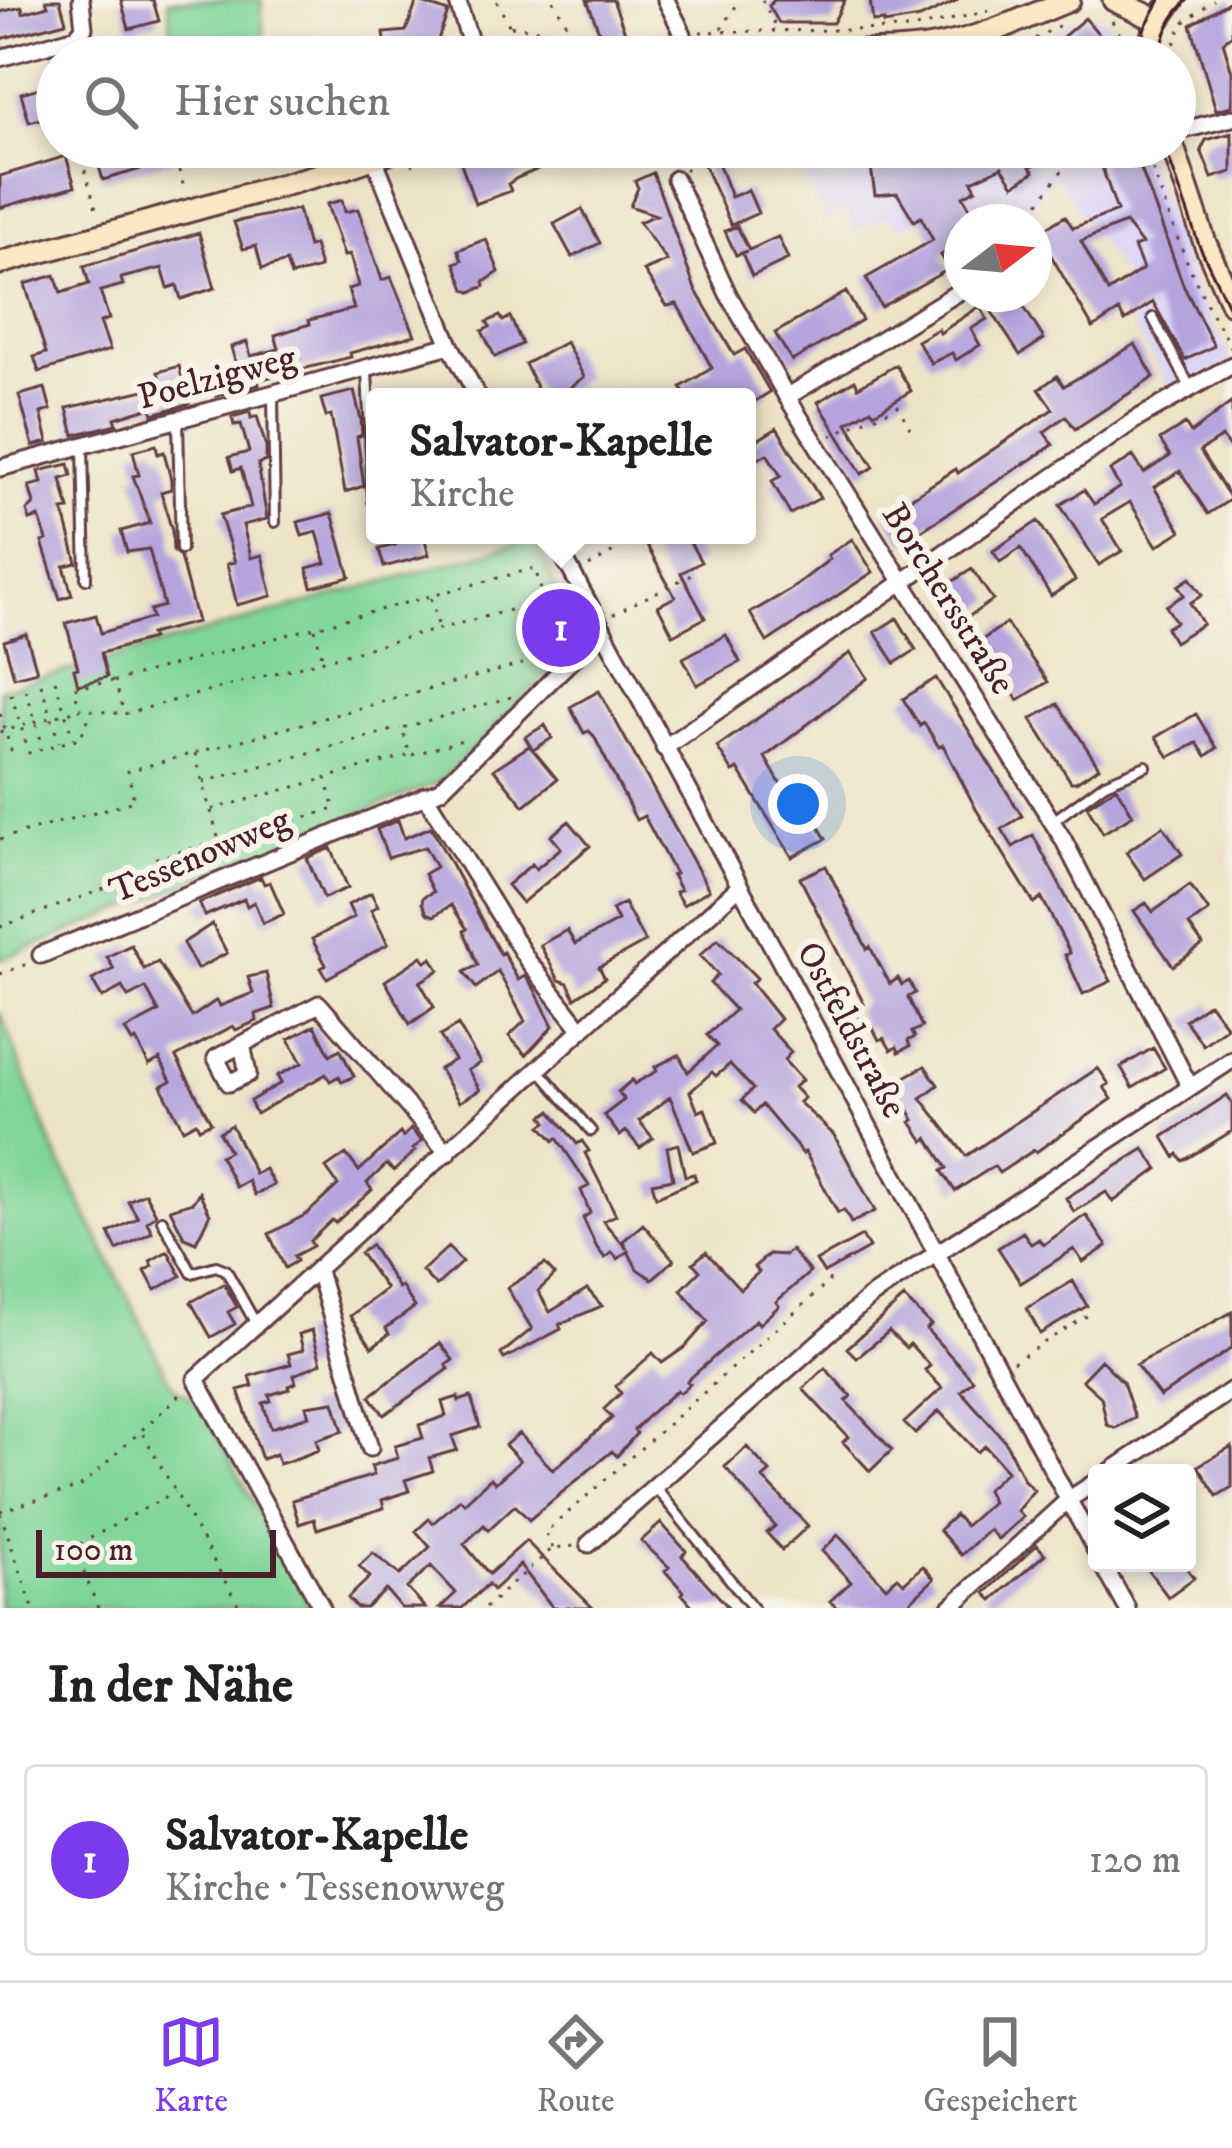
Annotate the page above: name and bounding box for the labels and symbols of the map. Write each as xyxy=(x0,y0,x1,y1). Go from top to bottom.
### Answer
north arrow xyxy=(944,204,1052,312)
street label: Poelzigweg xyxy=(133,335,302,421)
street label: Borchersstraße xyxy=(871,495,1025,703)
pin: 1 xyxy=(522,583,600,673)
your location xyxy=(768,774,828,834)
street label: Tessenowweg xyxy=(103,798,298,914)
street label: Ostfeldstraße xyxy=(786,934,916,1126)
scale bar xyxy=(36,1524,276,1577)

